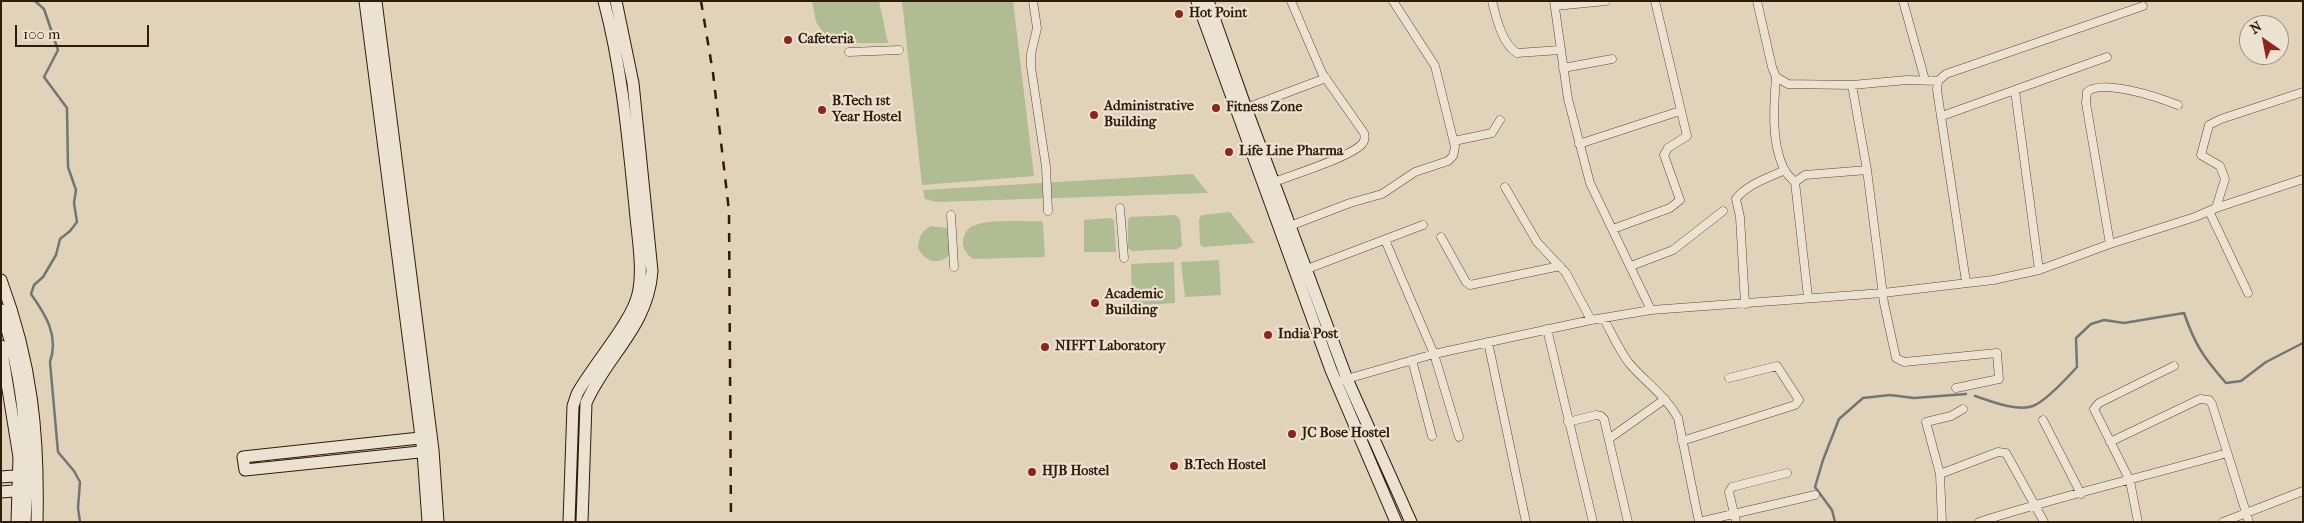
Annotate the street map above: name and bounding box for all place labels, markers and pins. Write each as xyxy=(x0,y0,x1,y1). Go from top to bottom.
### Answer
place label: Hot Point xyxy=(1189,6,1247,22)
marker: Hot Point xyxy=(1173,8,1185,20)
place label: Cafeteria xyxy=(798,32,854,48)
marker: Cafeteria xyxy=(782,34,794,46)
place label: B.Tech 1st Year Hostel xyxy=(832,94,902,126)
place label: Administrative Building xyxy=(1104,99,1194,132)
place label: Fitness Zone xyxy=(1226,100,1302,116)
marker: Fitness Zone xyxy=(1210,102,1222,114)
marker: B.Tech 1st Year Hostel xyxy=(816,104,828,116)
marker: Administrative Building xyxy=(1088,109,1100,121)
place label: Life Line Pharma xyxy=(1239,144,1343,160)
marker: Life Line Pharma xyxy=(1223,146,1235,158)
place label: Academic Building xyxy=(1105,287,1163,320)
marker: Academic Building xyxy=(1089,297,1101,309)
place label: India Post xyxy=(1278,327,1338,343)
marker: India Post xyxy=(1262,329,1274,341)
place label: NIFFT Laboratory xyxy=(1055,339,1166,355)
marker: NIFFT Laboratory xyxy=(1039,341,1051,353)
place label: JC Bose Hostel xyxy=(1302,426,1390,442)
marker: JC Bose Hostel xyxy=(1286,428,1298,440)
place label: B.Tech Hostel xyxy=(1184,458,1266,474)
marker: B.Tech Hostel xyxy=(1168,460,1180,472)
place label: HJB Hostel xyxy=(1042,464,1109,480)
marker: HJB Hostel xyxy=(1026,466,1038,478)

